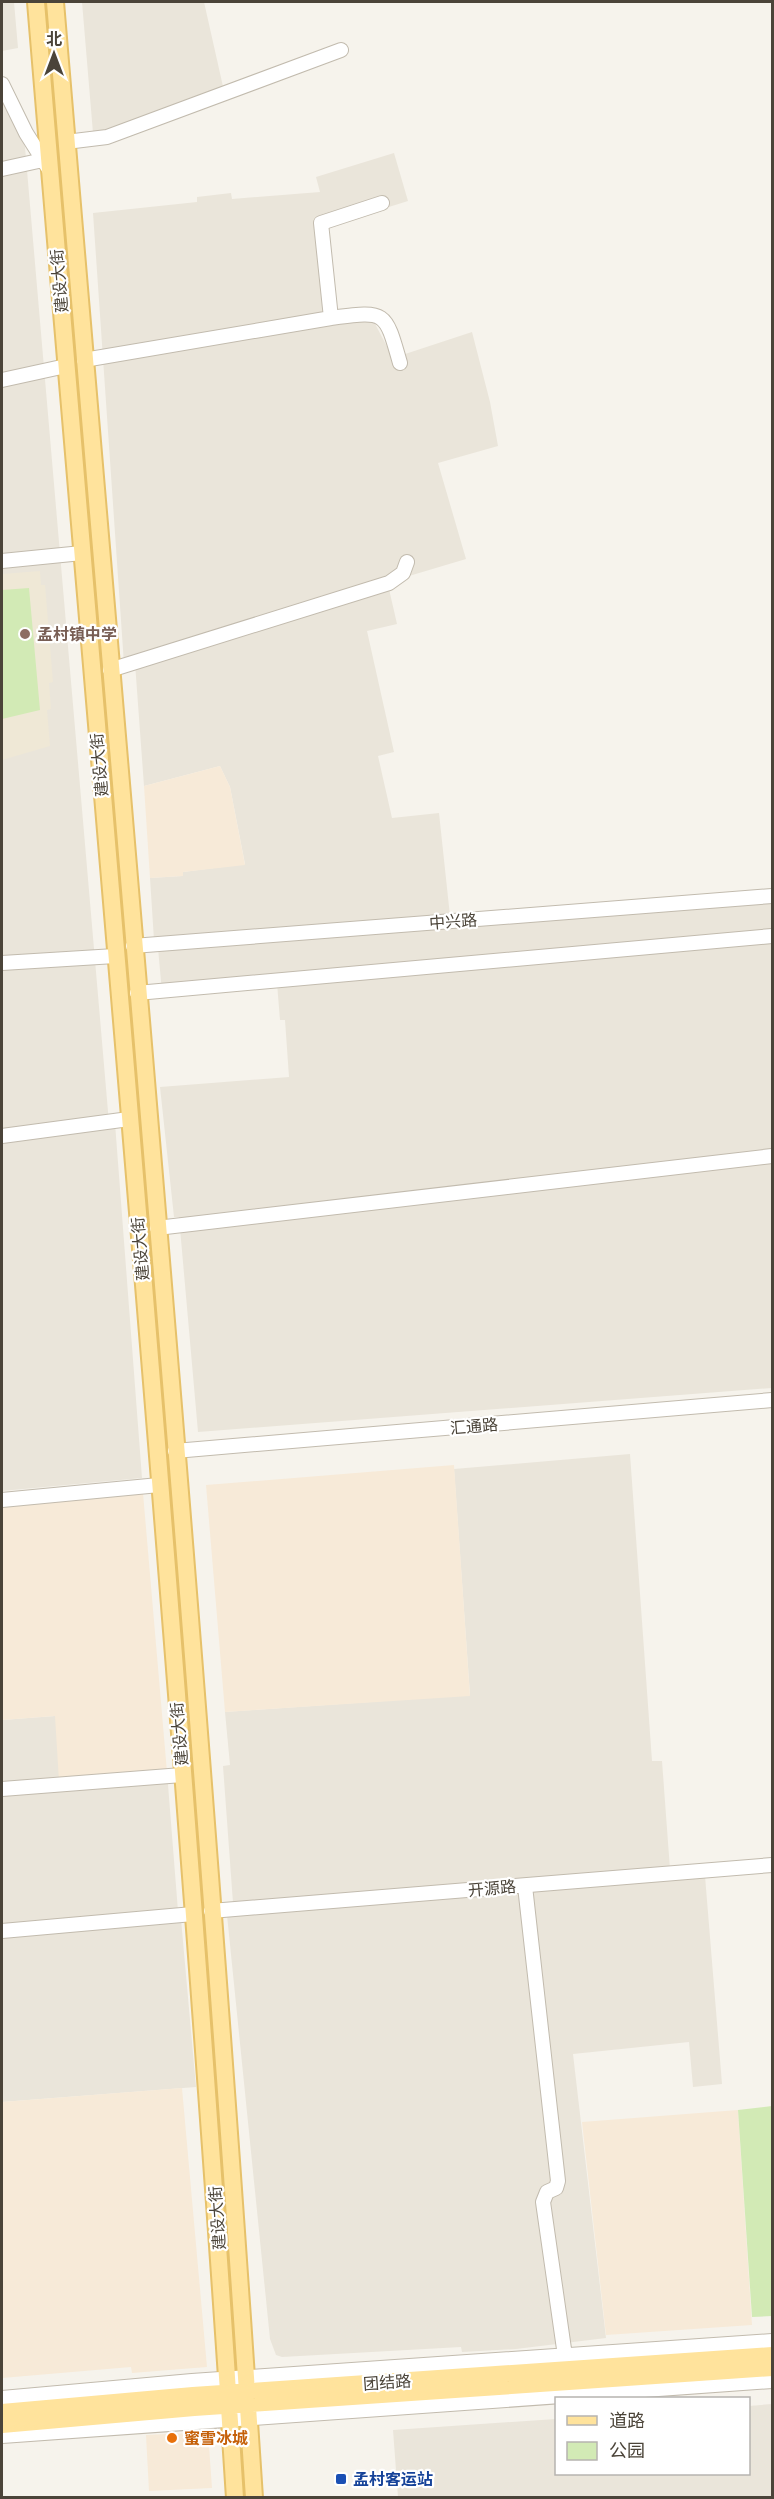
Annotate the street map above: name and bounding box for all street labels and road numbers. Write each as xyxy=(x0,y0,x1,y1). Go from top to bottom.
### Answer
street label: 建设大街 xyxy=(47,248,71,314)
street label: 建设大街 xyxy=(87,732,111,798)
street label: 中兴路 xyxy=(428,910,478,932)
street label: 建设大街 xyxy=(128,1216,152,1282)
street label: 汇通路 xyxy=(449,1415,499,1437)
street label: 建设大街 xyxy=(167,1701,191,1767)
street label: 开源路 xyxy=(467,1877,517,1899)
street label: 建设大街 xyxy=(206,2185,228,2251)
street label: 团结路 xyxy=(362,2371,412,2393)

